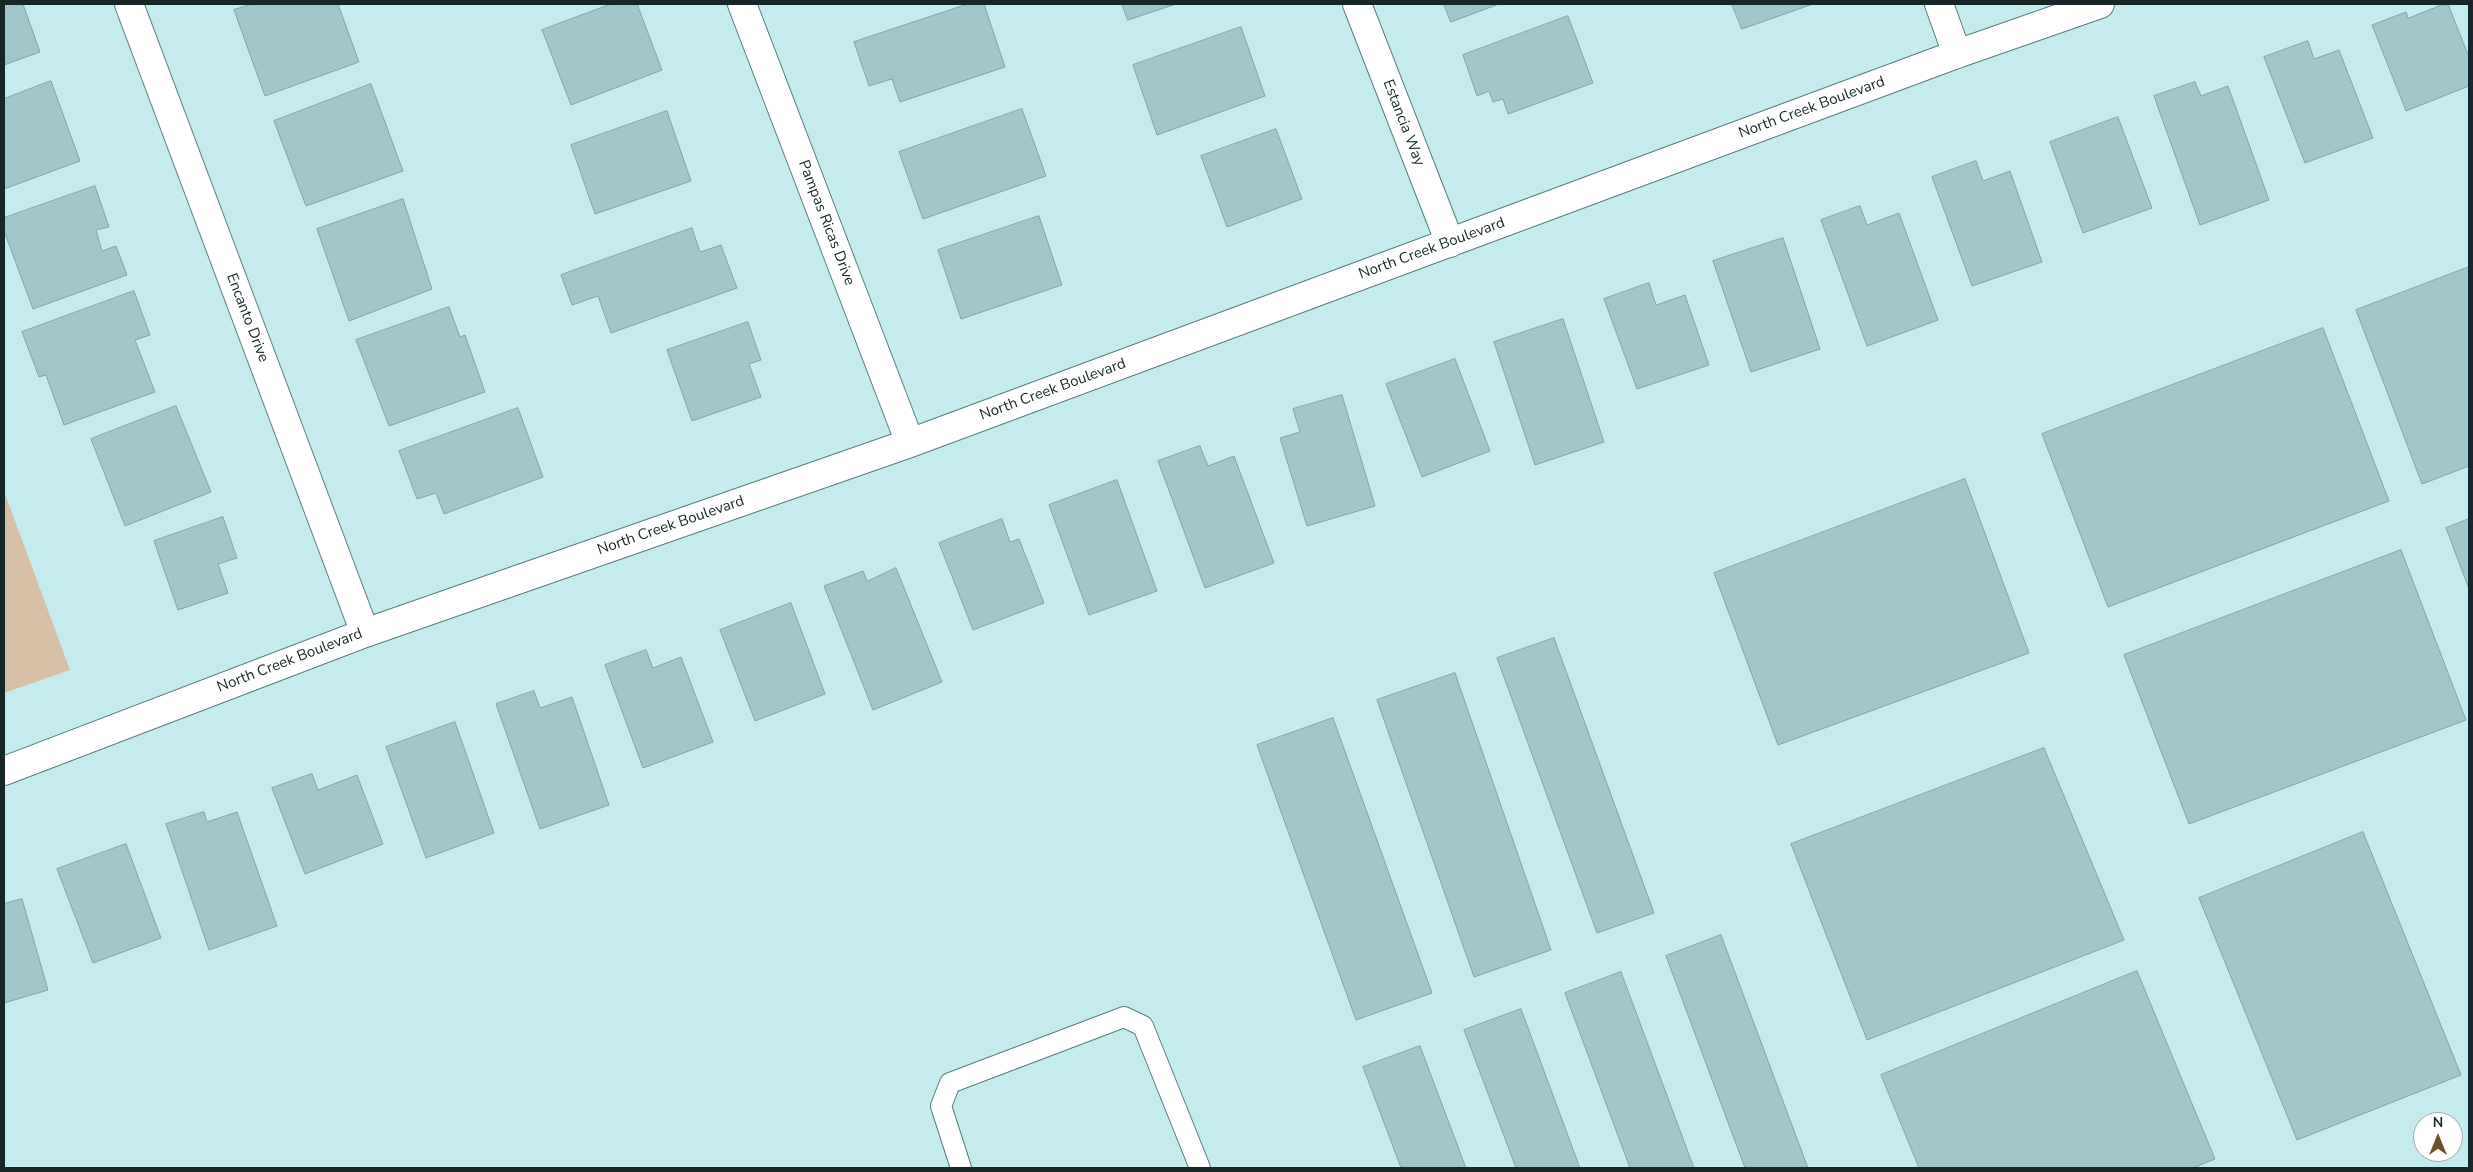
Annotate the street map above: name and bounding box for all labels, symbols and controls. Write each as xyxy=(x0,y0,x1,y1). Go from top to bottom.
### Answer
street label: North Creek Boulevard xyxy=(1736,73,1888,143)
street label: Estancia Way xyxy=(1378,77,1428,169)
street label: Pampas Ricas Drive xyxy=(794,158,858,288)
street label: North Creek Boulevard xyxy=(1356,214,1508,284)
street label: Encanto Drive xyxy=(222,271,272,365)
street label: North Creek Boulevard xyxy=(977,355,1129,425)
street label: North Creek Boulevard xyxy=(595,492,747,560)
street label: North Creek Boulevard xyxy=(215,625,365,697)
north arrow xyxy=(2413,1112,2463,1162)
text: N xyxy=(2433,1113,2443,1132)

